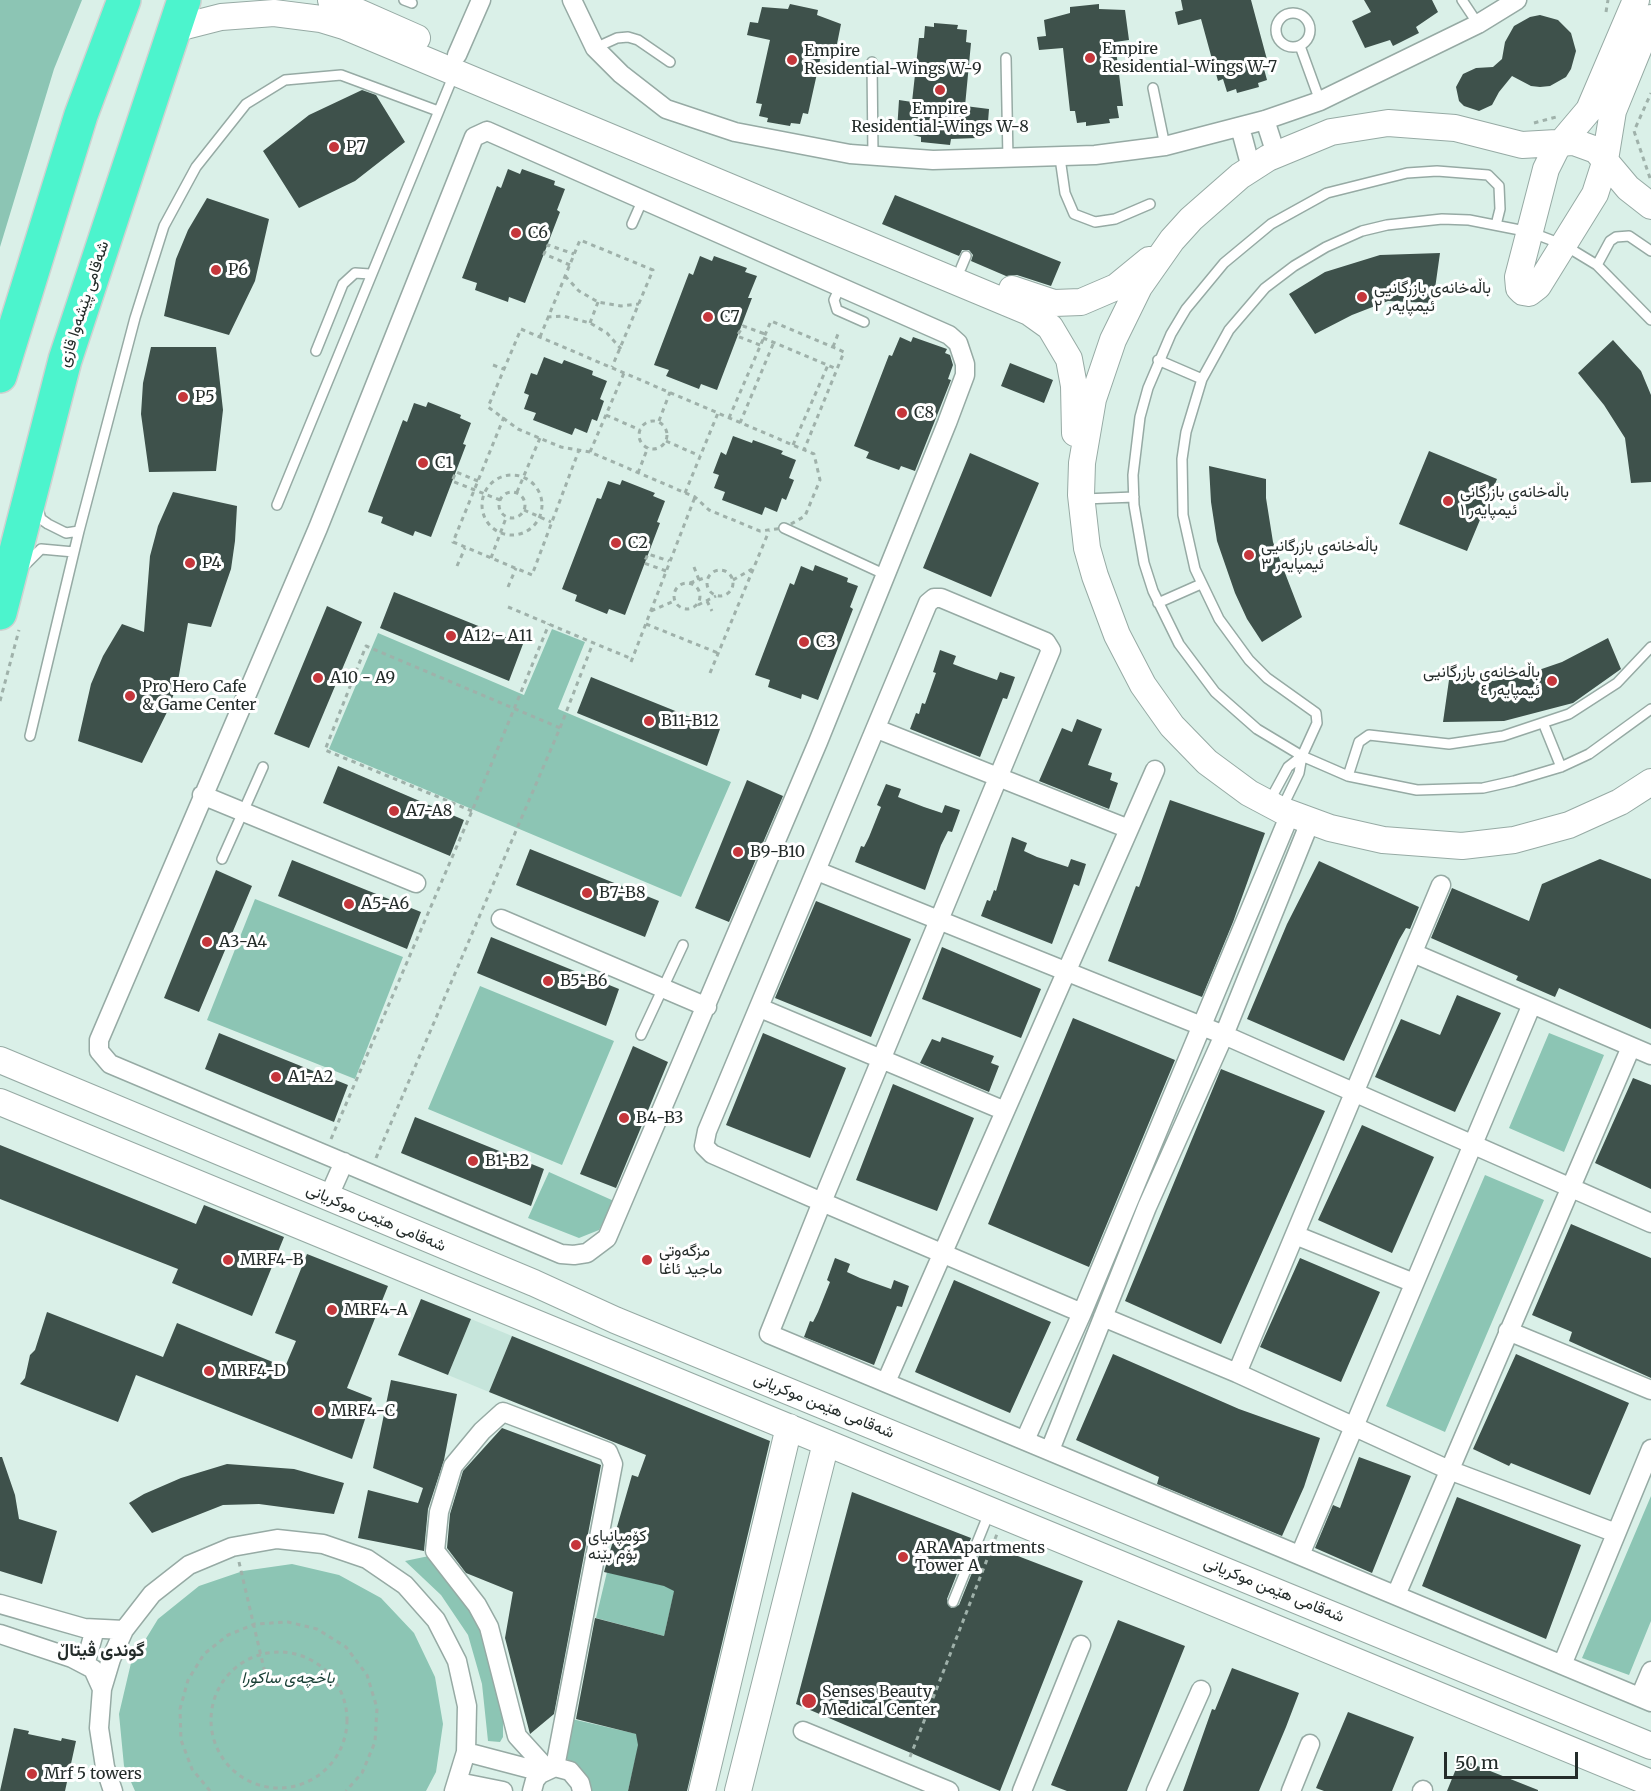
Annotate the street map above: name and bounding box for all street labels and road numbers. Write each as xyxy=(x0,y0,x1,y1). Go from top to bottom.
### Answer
street label: شەقامی پێشەوا قازی xyxy=(55,239,113,369)
street label: شەقامی هێمن موکریانی xyxy=(303,1180,449,1256)
street label: شەقامی هێمن موکریانی xyxy=(751,1369,897,1443)
street label: شەقامی هێمن موکریانی xyxy=(1201,1553,1347,1627)

